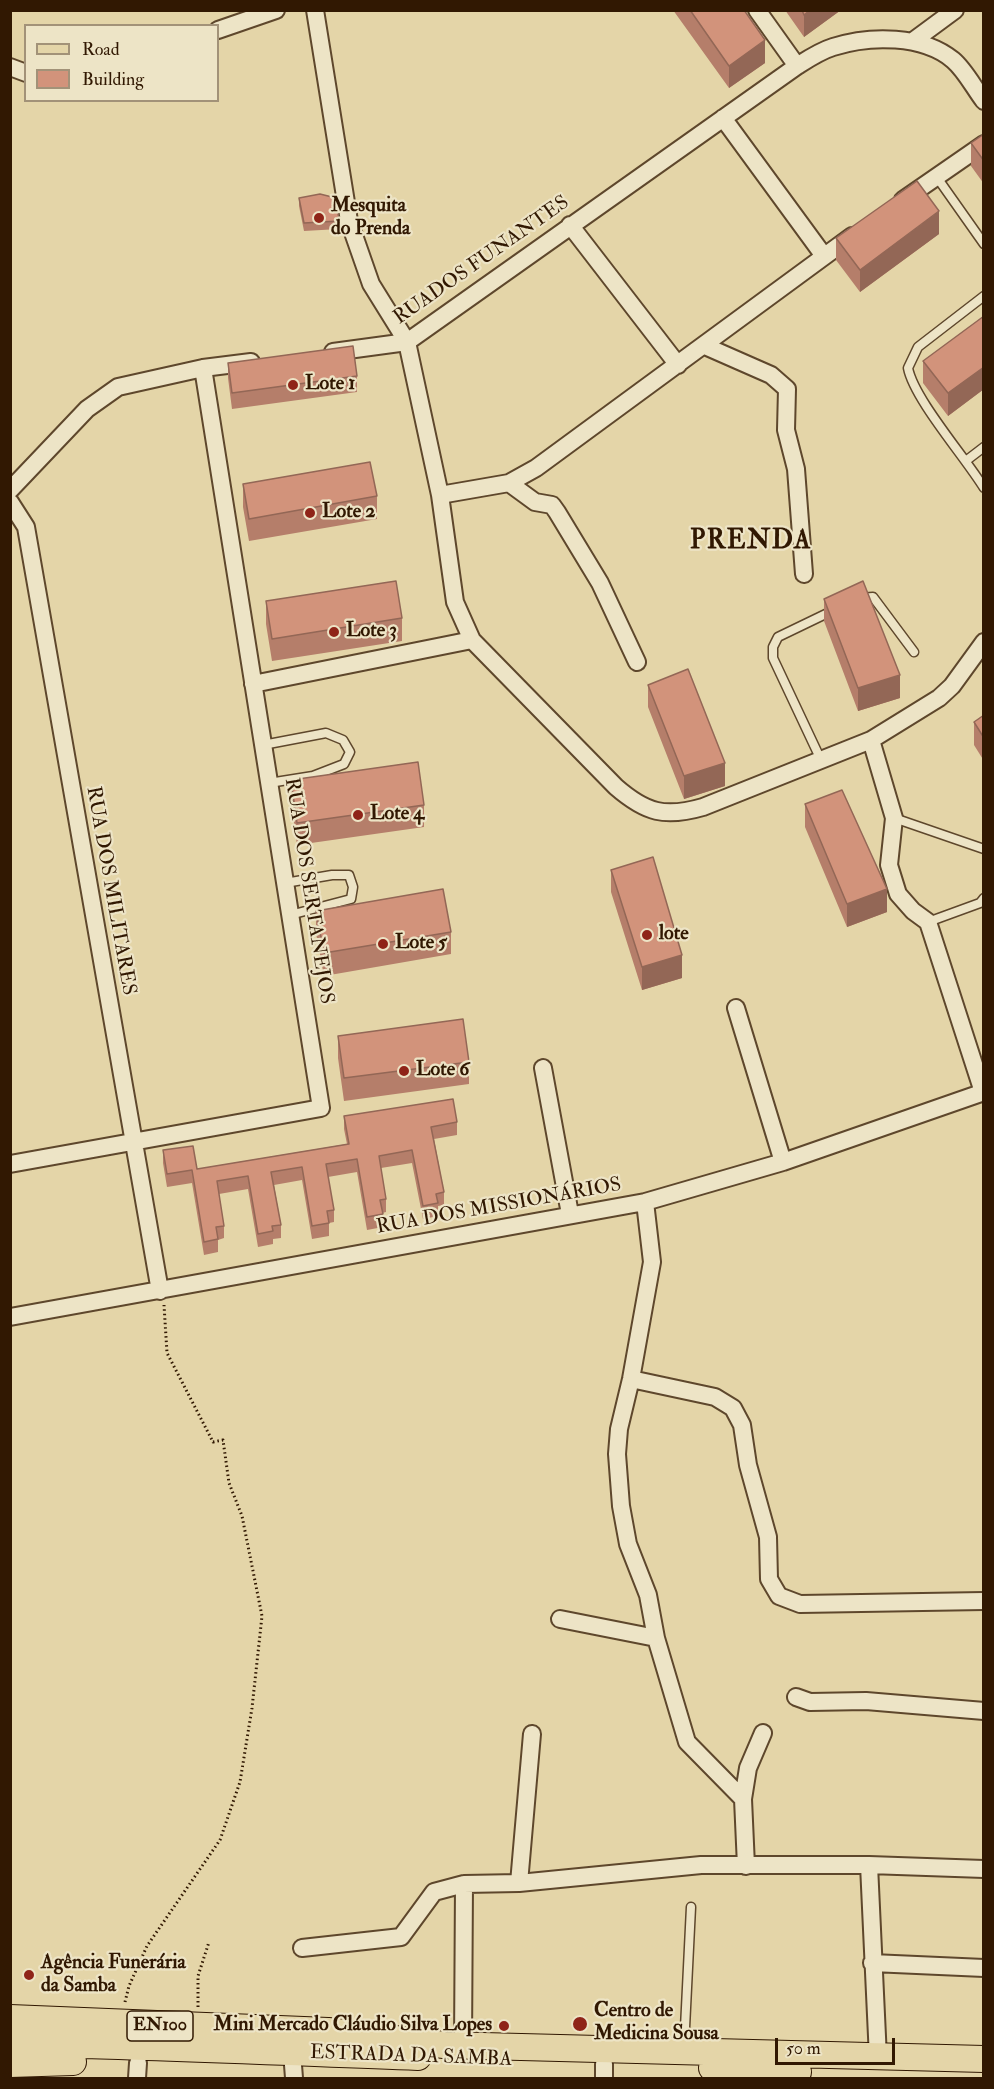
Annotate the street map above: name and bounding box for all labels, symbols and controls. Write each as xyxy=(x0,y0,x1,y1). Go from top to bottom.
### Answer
legend xyxy=(24,24,219,102)
text: Road xyxy=(82,38,120,61)
text: Building xyxy=(82,68,144,91)
street label: RUADOS FUNANTES xyxy=(390,191,574,331)
place label: Mesquita do Prenda xyxy=(331,195,410,242)
marker: Mesquita do Prenda xyxy=(312,211,326,225)
place label: Lote 1 xyxy=(305,373,355,397)
marker: Lote 1 xyxy=(286,378,300,392)
place label: Lote 2 xyxy=(322,501,375,525)
marker: Lote 2 xyxy=(303,506,317,520)
district label: PRENDA xyxy=(690,526,812,558)
place label: Lote 3 xyxy=(346,620,397,644)
marker: Lote 3 xyxy=(327,625,341,639)
street label: RUA DOS SERTANEJOS xyxy=(278,776,338,1006)
street label: RUA DOS MILITARES xyxy=(80,785,140,997)
place label: Lote 4 xyxy=(370,803,424,827)
marker: Lote 4 xyxy=(351,808,365,822)
place label: lote xyxy=(659,923,689,947)
marker: lote xyxy=(640,928,654,942)
place label: Lote 5 xyxy=(395,932,447,956)
marker: Lote 5 xyxy=(376,937,390,951)
place label: Lote 6 xyxy=(416,1059,469,1083)
marker: Lote 6 xyxy=(397,1064,411,1078)
street label: RUA DOS MISSIONÁRIOS xyxy=(375,1174,623,1240)
place label: Agência Funerária da Samba xyxy=(41,1952,186,1999)
marker: Agência Funerária da Samba xyxy=(22,1968,36,1982)
place label: Centro de Medicina Sousa xyxy=(594,2000,719,2047)
road number: EN100 xyxy=(127,2011,193,2041)
place label: Mini Mercado Cláudio Silva Lopes xyxy=(214,2014,492,2038)
marker: Centro de Medicina Sousa xyxy=(571,2015,589,2033)
marker: Mini Mercado Cláudio Silva Lopes xyxy=(497,2019,511,2033)
scale bar xyxy=(778,2026,898,2064)
text: 50 m xyxy=(786,2037,821,2060)
street label: ESTRADA DA SAMBA xyxy=(310,2041,512,2073)

